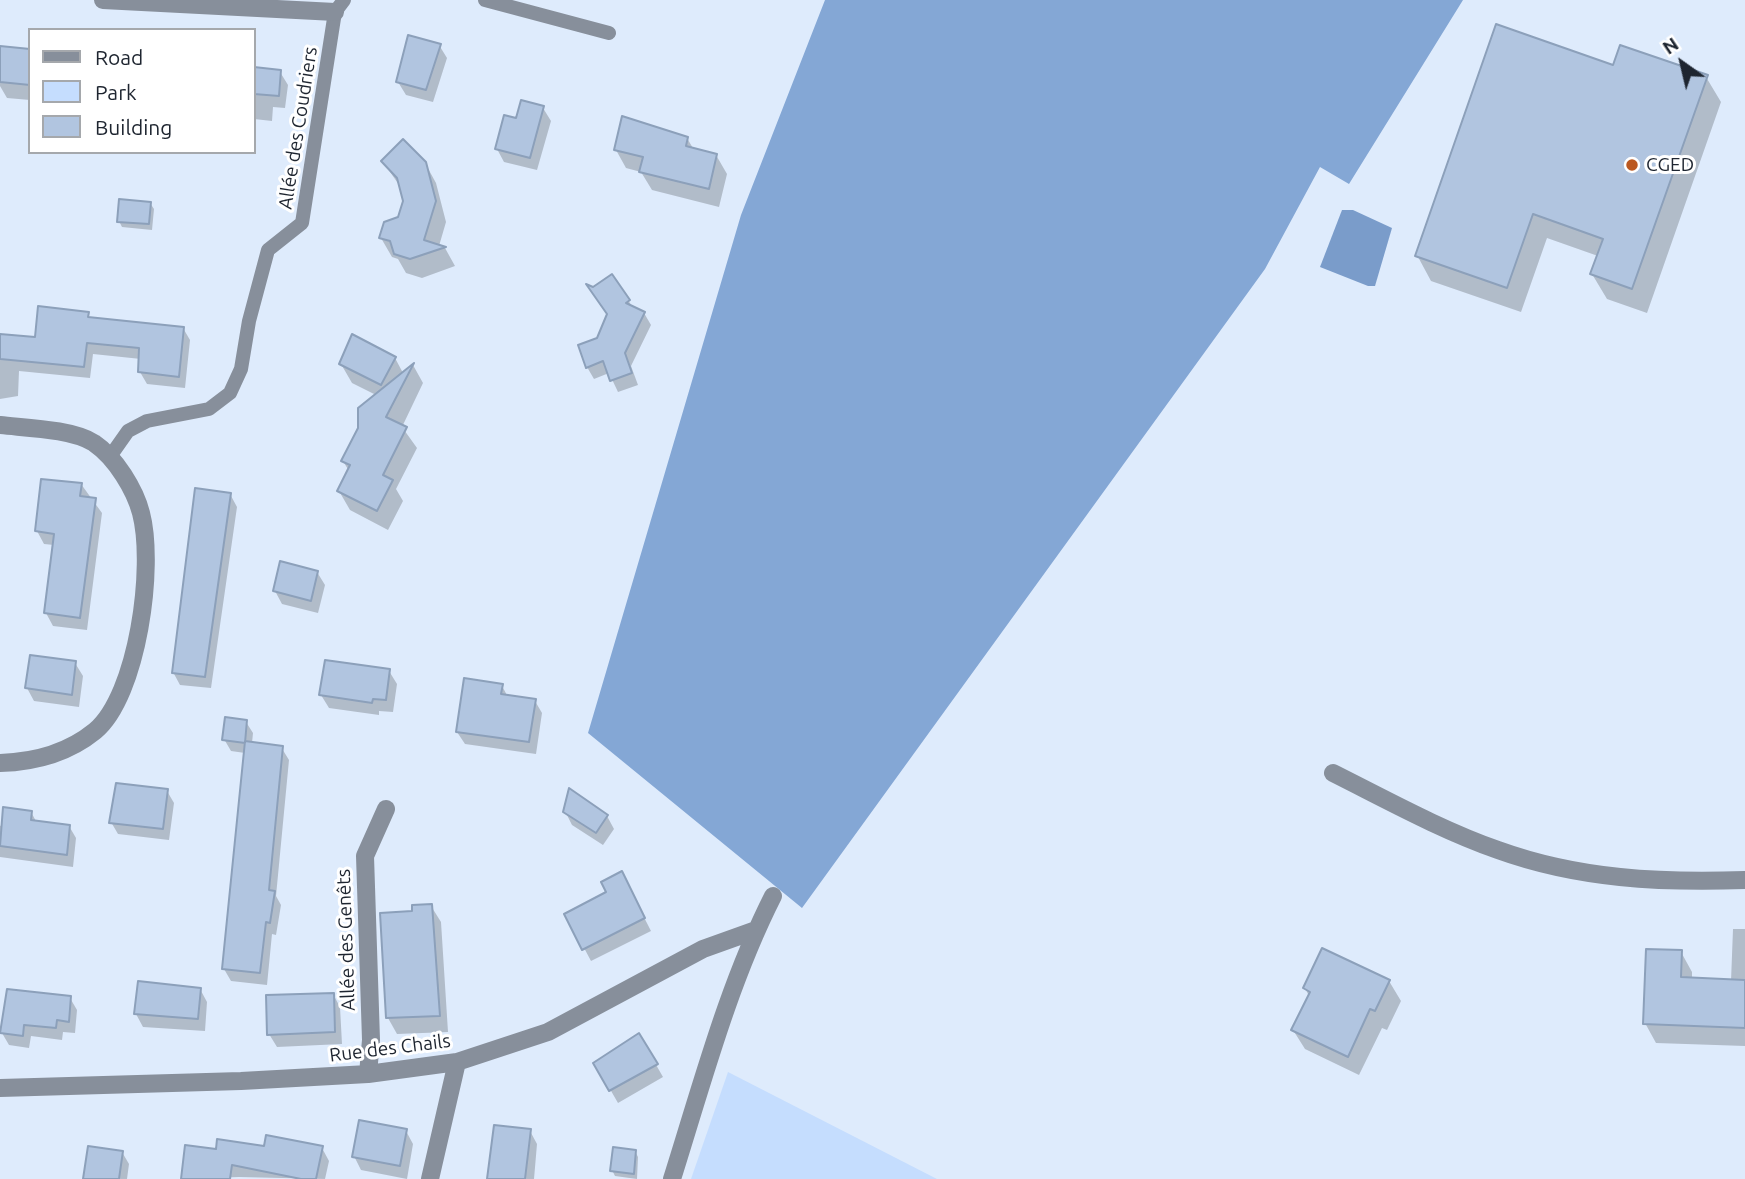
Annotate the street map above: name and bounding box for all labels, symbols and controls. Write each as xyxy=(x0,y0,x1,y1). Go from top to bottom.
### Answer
legend xyxy=(28,28,256,154)
north arrow xyxy=(1647,28,1717,98)
text: N xyxy=(1658,33,1682,59)
text: Road xyxy=(95,45,143,69)
street label: Allée des Coudriers xyxy=(274,45,322,211)
text: Park xyxy=(95,80,137,104)
text: Building xyxy=(95,115,172,139)
place label: CGED xyxy=(1646,154,1694,176)
marker: CGED xyxy=(1624,157,1640,173)
street label: Allée des Genêts xyxy=(332,869,360,1011)
street label: Rue des Chails xyxy=(328,1029,452,1067)

